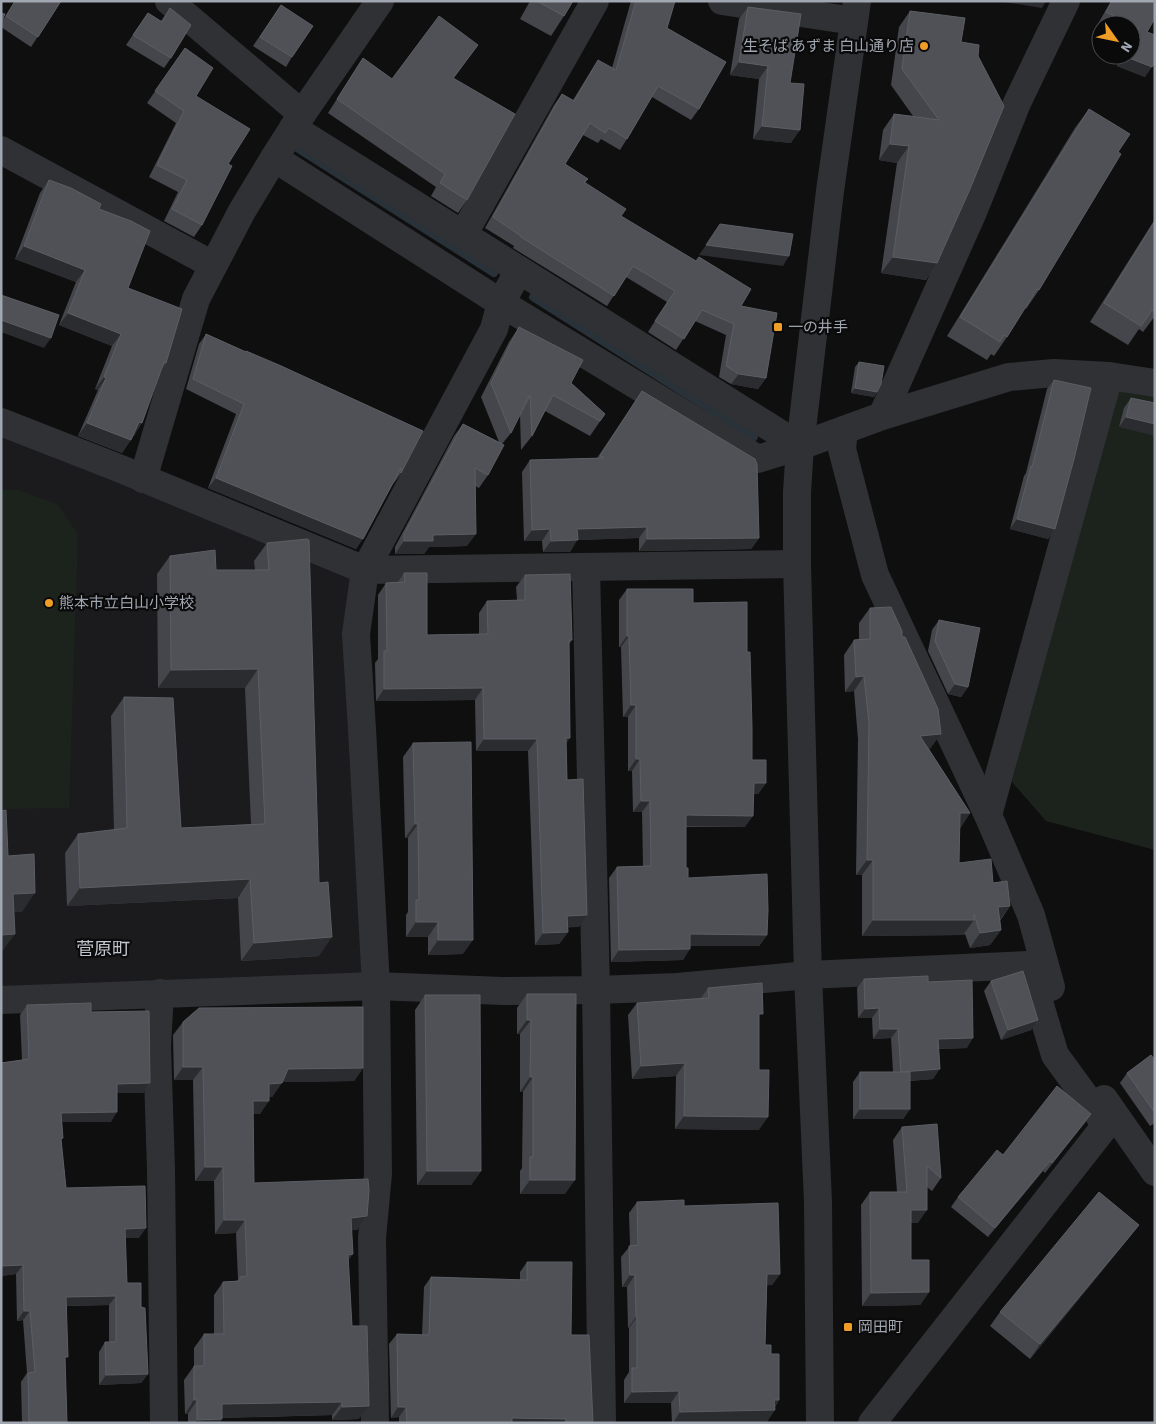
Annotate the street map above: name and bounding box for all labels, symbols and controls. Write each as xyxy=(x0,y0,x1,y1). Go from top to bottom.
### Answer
north arrow xyxy=(1091,15,1141,65)
place label: 生そば あずま 白山通り店 xyxy=(743,36,914,57)
text: N xyxy=(1115,37,1137,56)
marker: 生そば あずま 白山通り店 xyxy=(918,40,930,52)
place label: 一の井手 xyxy=(788,317,848,338)
marker: 一の井手 xyxy=(772,321,784,333)
place label: 熊本市立白山小学校 xyxy=(59,593,194,614)
marker: 熊本市立白山小学校 xyxy=(43,597,55,609)
district label: 菅原町 xyxy=(76,937,130,962)
place label: 岡田町 xyxy=(858,1317,903,1338)
marker: 岡田町 xyxy=(842,1321,854,1333)

